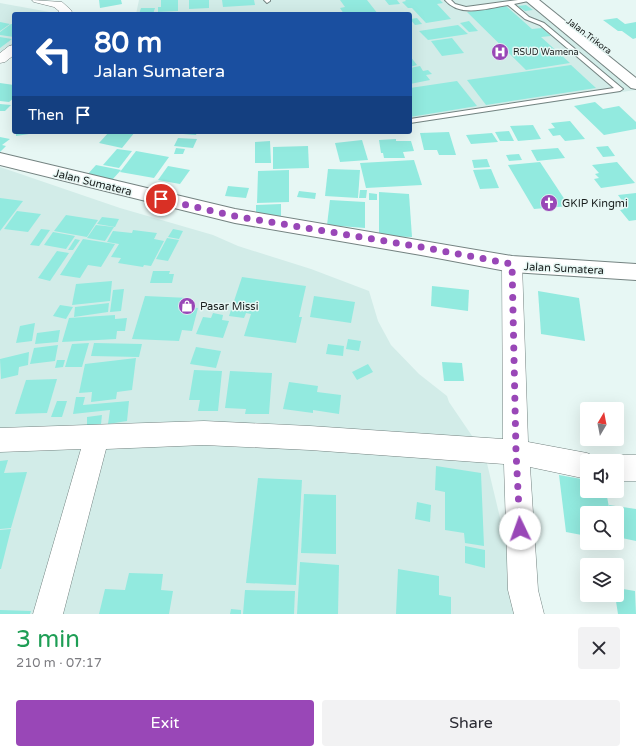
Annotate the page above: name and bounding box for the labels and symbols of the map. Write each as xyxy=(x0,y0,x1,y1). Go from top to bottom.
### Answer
street label: Jalan Trikora xyxy=(564,16,613,57)
hospital icon: RSUD Wamena xyxy=(490,42,510,62)
place label: RSUD Wamena xyxy=(513,47,579,58)
street label: Jalan Sumatera xyxy=(52,166,133,198)
pin xyxy=(144,182,178,216)
church icon: GKIP Kingmi xyxy=(539,193,559,213)
place label: GKIP Kingmi xyxy=(562,197,628,210)
street label: Jalan Sumatera xyxy=(524,260,604,277)
shop icon: Pasar Missi xyxy=(177,296,197,316)
place label: Pasar Missi xyxy=(200,300,258,313)
north arrow xyxy=(580,402,624,446)
position arrow xyxy=(499,508,541,550)

